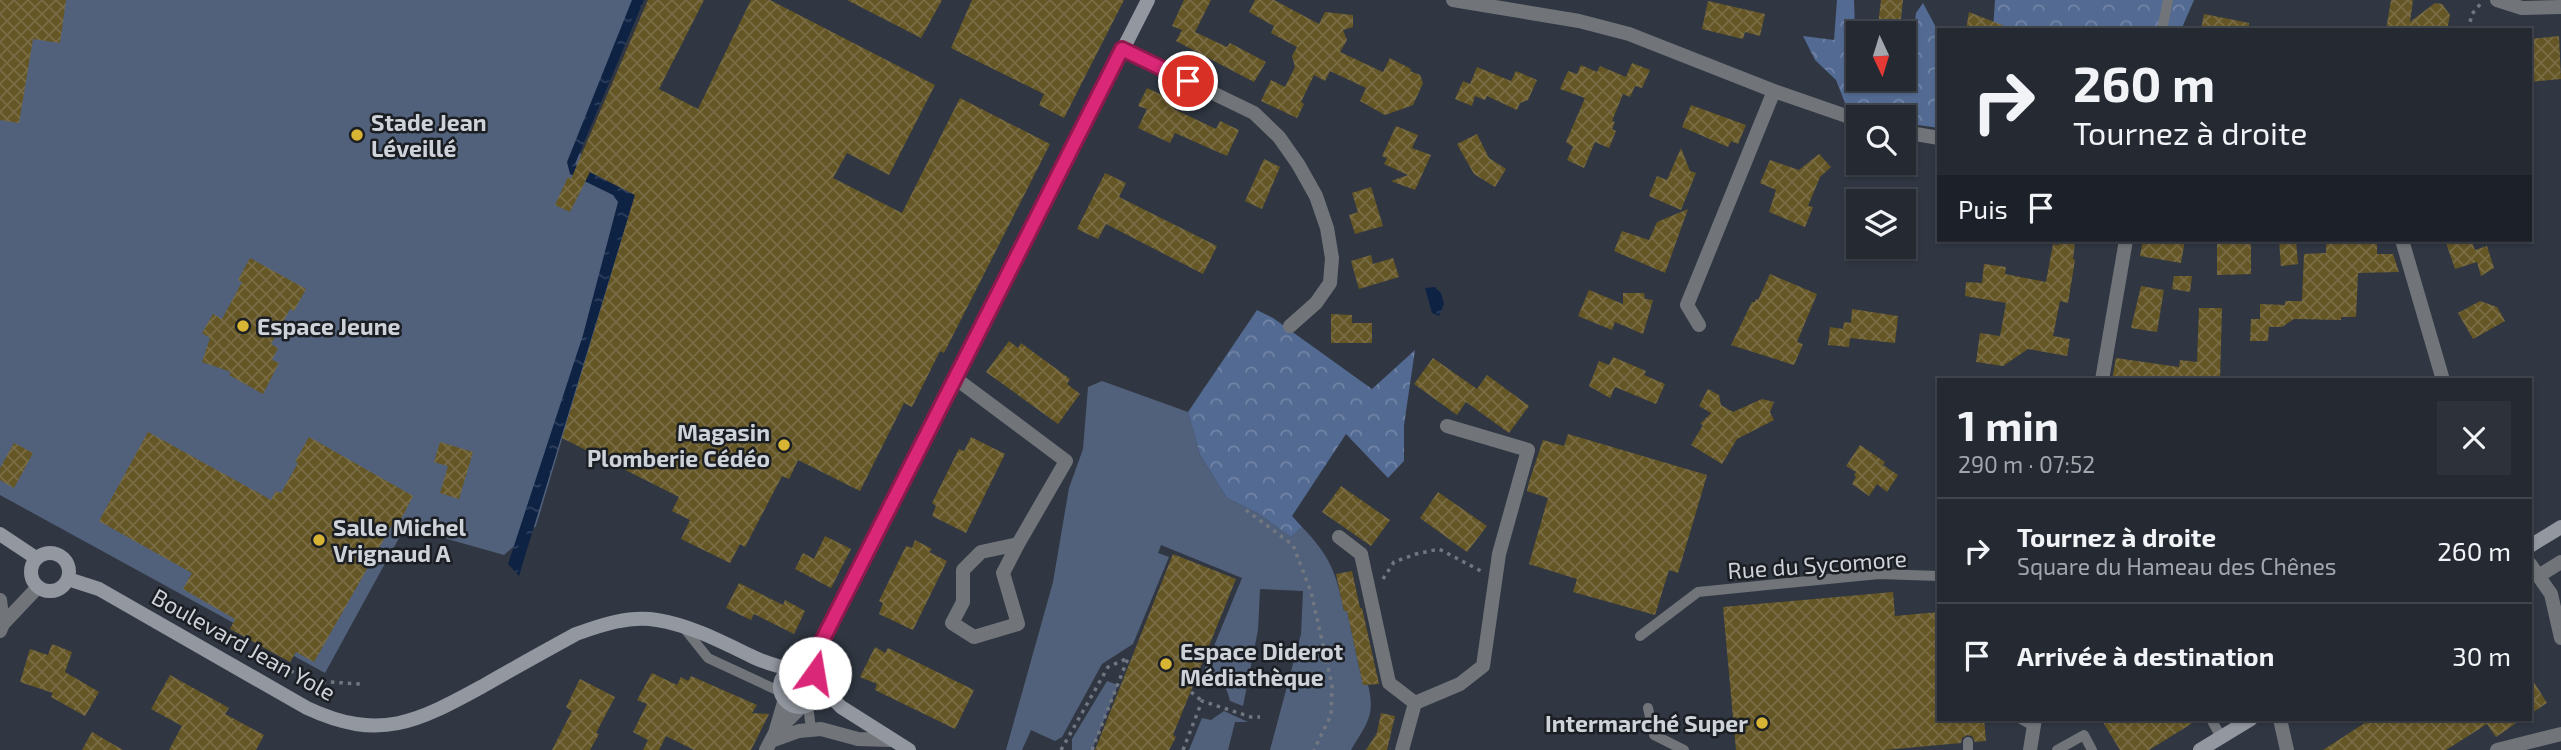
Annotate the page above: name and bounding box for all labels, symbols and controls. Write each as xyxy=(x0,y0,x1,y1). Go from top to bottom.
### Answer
north arrow xyxy=(1846,21,1916,91)
map controls xyxy=(1846,21,1916,259)
pin xyxy=(1158,51,1218,111)
text: 260 m xyxy=(2073,53,2215,112)
icon: right xyxy=(1958,56,2049,147)
icon: arrive xyxy=(1169,62,1207,100)
button: search xyxy=(1846,105,1916,175)
place label: Stade Jean Léveillé xyxy=(371,108,487,162)
text: Tournez à droite xyxy=(2073,113,2307,151)
marker: Stade Jean Léveillé xyxy=(349,127,365,143)
button: layers xyxy=(1846,189,1916,259)
icon: arrive xyxy=(2022,189,2060,227)
text: Puis xyxy=(1958,193,2008,224)
place label: Espace Jeune xyxy=(257,312,400,340)
marker: Espace Jeune xyxy=(235,318,251,334)
text: 1 min xyxy=(1958,399,2059,449)
button: close xyxy=(2437,401,2511,475)
place label: Magasin Plomberie Cédéo xyxy=(587,418,770,472)
marker: Magasin Plomberie Cédéo xyxy=(776,437,792,453)
text: 290 m · 07:52 xyxy=(1958,450,2095,478)
place label: Salle Michel Vrignaud A xyxy=(333,513,467,567)
text: Tournez à droite xyxy=(2017,521,2216,552)
marker: Salle Michel Vrignaud A xyxy=(311,532,327,548)
icon: right xyxy=(1958,532,1996,570)
text: 260 m xyxy=(2437,535,2511,566)
street label: Rue du Sycomore xyxy=(1726,544,1908,584)
text: Square du Hameau des Chênes xyxy=(2017,552,2337,580)
street label: Boulevard Jean Yole xyxy=(147,582,341,706)
position arrow xyxy=(778,636,852,710)
place label: Espace Diderot Médiathèque xyxy=(1180,637,1343,691)
icon: arrive xyxy=(1958,637,1996,675)
text: Arrivée à destination xyxy=(2017,640,2274,671)
text: 30 m xyxy=(2452,640,2511,671)
marker: Espace Diderot Médiathèque xyxy=(1158,656,1174,672)
place label: Intermarché Super xyxy=(1545,709,1748,737)
marker: Intermarché Super xyxy=(1754,715,1770,731)

